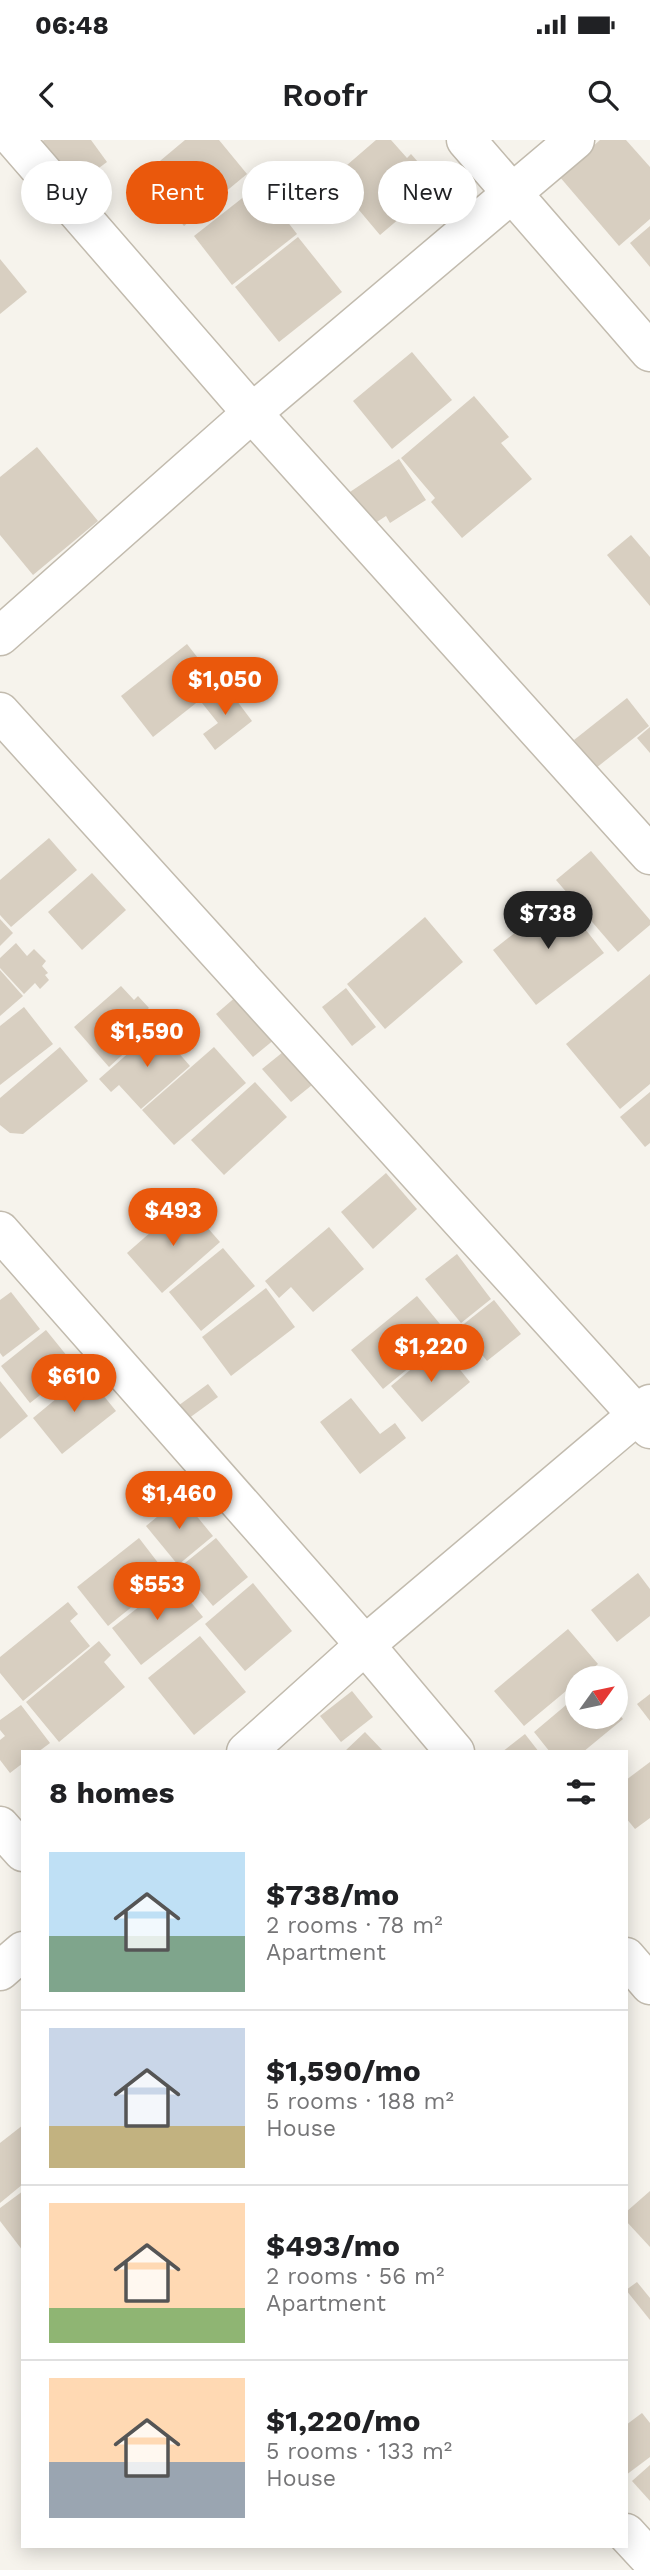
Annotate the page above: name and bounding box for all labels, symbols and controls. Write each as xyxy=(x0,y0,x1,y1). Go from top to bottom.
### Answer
text: 06:48 xyxy=(35,10,109,40)
icon: back xyxy=(28,76,66,114)
text: Roofr xyxy=(282,76,368,114)
icon: search xyxy=(584,76,622,114)
chip: Buy xyxy=(21,161,112,224)
chip: Rent xyxy=(126,161,228,224)
chip: Filters xyxy=(242,161,364,224)
chip: New xyxy=(378,161,477,224)
pin: $1,050 xyxy=(168,658,282,717)
text: $1,050 xyxy=(188,666,262,693)
pin: $738 xyxy=(507,892,589,951)
text: $738 xyxy=(520,900,576,927)
pin: $1,590 xyxy=(90,1010,204,1069)
text: $1,590 xyxy=(110,1018,184,1045)
pin: $493 xyxy=(132,1188,214,1248)
text: $493 xyxy=(144,1197,202,1224)
pin: $1,220 xyxy=(374,1324,488,1384)
text: $1,220 xyxy=(394,1333,468,1360)
pin: $610 xyxy=(33,1354,115,1414)
text: $610 xyxy=(47,1363,101,1390)
pin: $1,460 xyxy=(122,1472,236,1531)
text: $1,460 xyxy=(141,1480,217,1507)
pin: $553 xyxy=(116,1562,198,1622)
text: $553 xyxy=(129,1571,185,1598)
north arrow xyxy=(565,1666,628,1729)
map controls xyxy=(565,1666,628,1729)
icon: filters xyxy=(562,1773,600,1811)
text: 8 homes xyxy=(49,1775,175,1810)
text: $738/mo xyxy=(266,1877,399,1912)
icon: home xyxy=(105,1880,189,1964)
text: 2 rooms · 78 m² xyxy=(266,1912,443,1939)
text: Apartment xyxy=(266,1939,386,1966)
text: $1,590/mo xyxy=(266,2053,421,2088)
icon: home xyxy=(105,2056,189,2140)
text: 5 rooms · 188 m² xyxy=(266,2088,454,2115)
text: House xyxy=(266,2115,336,2142)
text: $493/mo xyxy=(266,2228,400,2263)
icon: home xyxy=(105,2231,189,2315)
text: 2 rooms · 56 m² xyxy=(266,2263,444,2290)
text: Apartment xyxy=(266,2290,386,2317)
text: $1,220/mo xyxy=(266,2403,420,2438)
icon: home xyxy=(105,2406,189,2490)
text: 5 rooms · 133 m² xyxy=(266,2438,452,2465)
text: House xyxy=(266,2465,336,2492)

